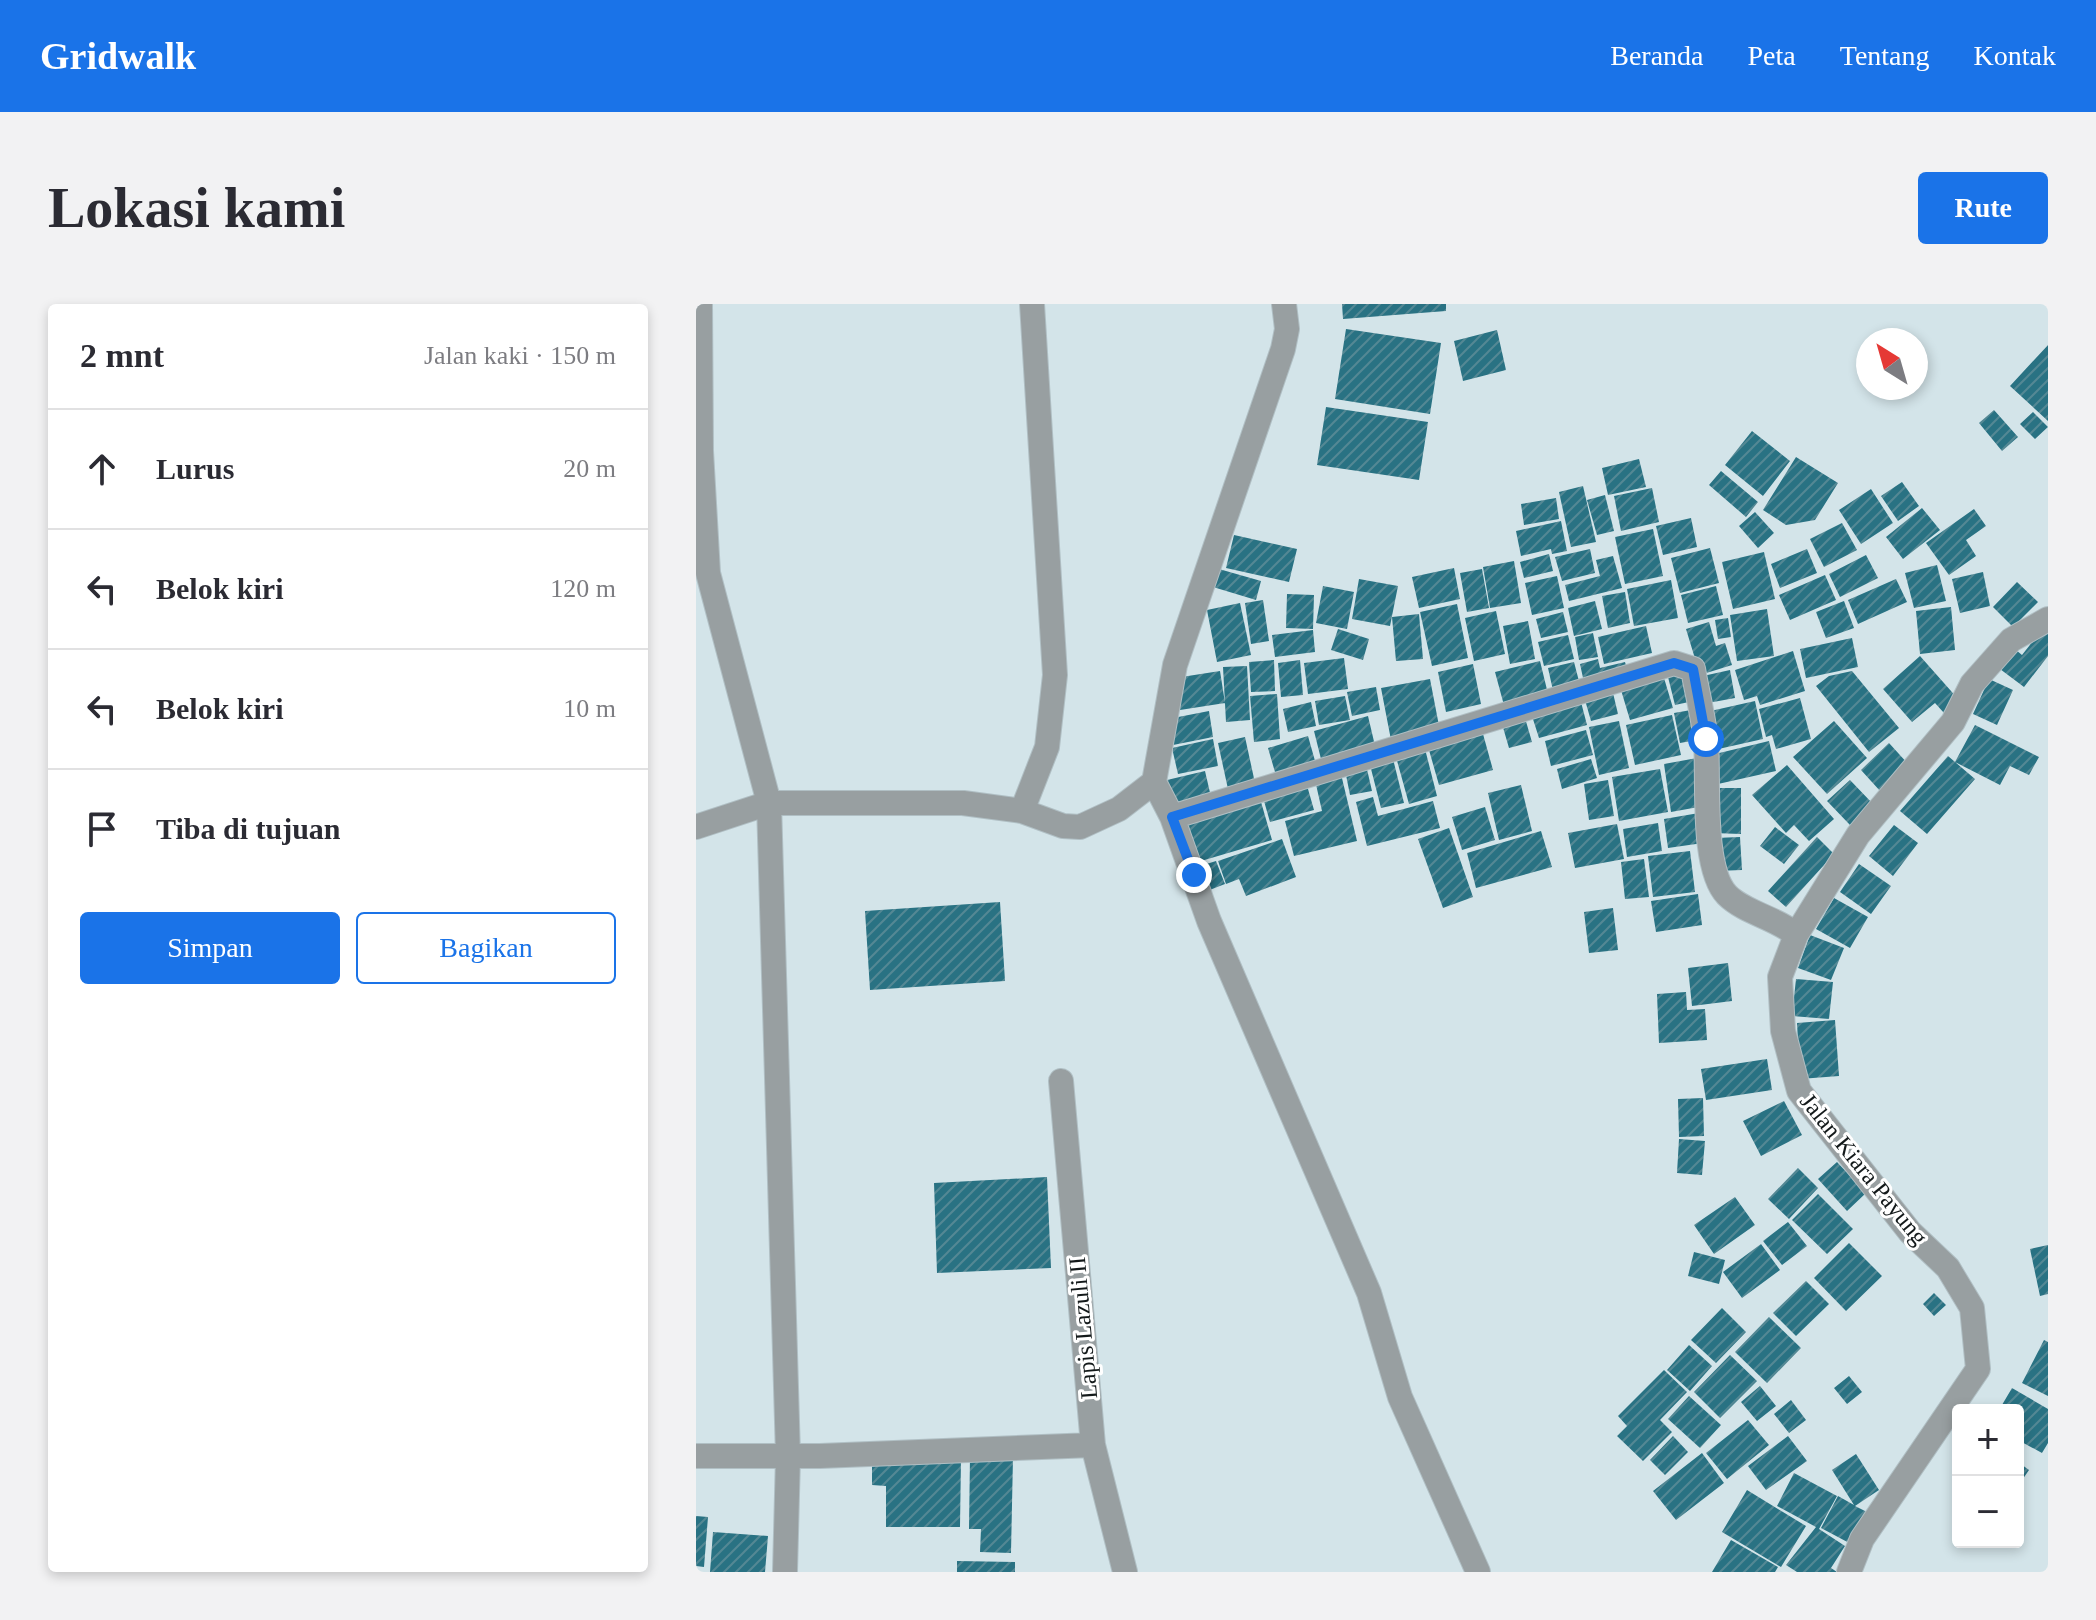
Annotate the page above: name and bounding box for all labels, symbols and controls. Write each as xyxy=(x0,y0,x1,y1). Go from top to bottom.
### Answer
text: Gridwalk xyxy=(40,35,196,77)
text: Beranda xyxy=(1610,40,1704,71)
text: Peta xyxy=(1748,40,1796,71)
text: Tentang xyxy=(1840,40,1930,71)
text: Kontak xyxy=(1974,40,2056,71)
button: Rute xyxy=(1918,172,2048,244)
text: Lokasi kami xyxy=(48,177,345,239)
north arrow xyxy=(1856,328,1928,400)
text: 2 mnt xyxy=(80,337,164,374)
text: Jalan kaki · 150 m xyxy=(424,341,616,370)
icon: ahead xyxy=(80,447,124,491)
text: Lurus xyxy=(156,452,234,485)
text: 20 m xyxy=(563,454,616,483)
icon: left xyxy=(80,567,124,611)
text: Belok kiri xyxy=(156,572,284,605)
text: 120 m xyxy=(550,574,616,603)
icon: left xyxy=(80,687,124,731)
text: Belok kiri xyxy=(156,692,284,725)
text: 10 m xyxy=(563,694,616,723)
route start xyxy=(1688,721,1724,757)
icon: arrive xyxy=(80,807,124,851)
text: Tiba di tujuan xyxy=(156,812,341,845)
route end xyxy=(1176,857,1212,893)
button: Simpan xyxy=(80,912,340,984)
button: Bagikan xyxy=(356,912,616,984)
street label: Jalan Kiara Payung xyxy=(1795,1088,1933,1250)
street label: Lapis Lazuli II xyxy=(1064,1256,1102,1400)
map controls xyxy=(1952,1404,2024,1548)
button: + xyxy=(1952,1404,2024,1476)
button: − xyxy=(1952,1476,2024,1548)

